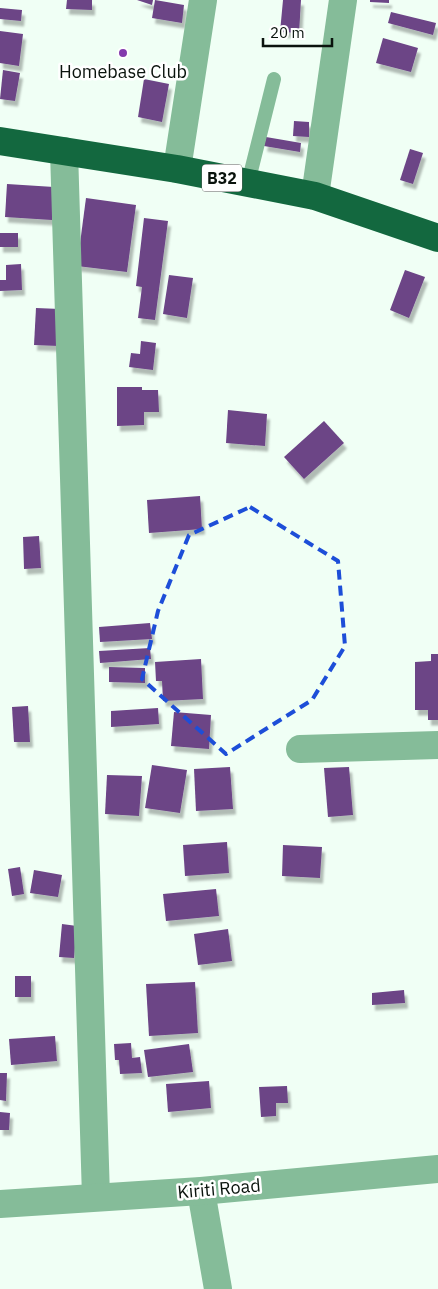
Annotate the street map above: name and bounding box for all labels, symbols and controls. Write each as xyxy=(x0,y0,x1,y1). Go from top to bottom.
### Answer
scale bar xyxy=(263,15,332,47)
text: 20 m xyxy=(270,23,305,42)
marker: Homebase Club xyxy=(117,47,129,59)
place label: Homebase Club xyxy=(59,60,187,83)
road number: B32 xyxy=(202,164,242,192)
street label: Kiriti Road xyxy=(176,1173,262,1204)

